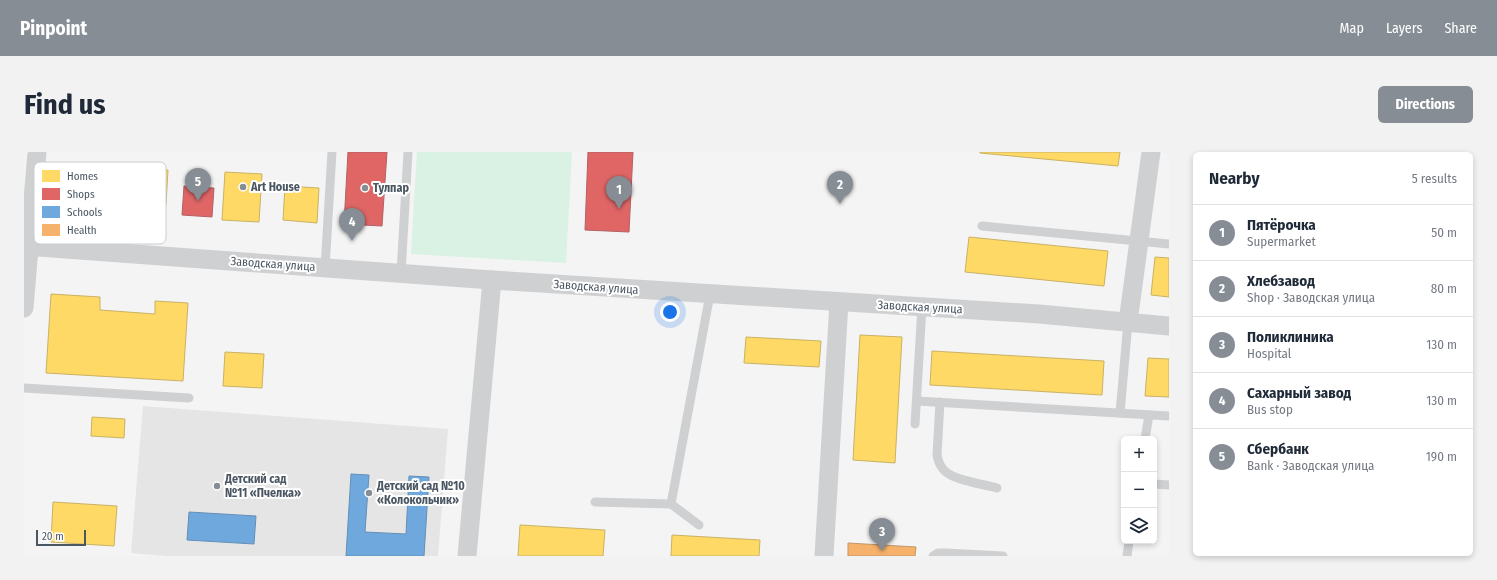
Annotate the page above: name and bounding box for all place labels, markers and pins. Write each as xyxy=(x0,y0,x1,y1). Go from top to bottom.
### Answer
pin: 5 xyxy=(185,168,211,201)
pin: 2 xyxy=(827,171,853,204)
pin: 1 xyxy=(606,176,632,209)
place label: Art House xyxy=(250,180,300,194)
place label: Тулпар xyxy=(373,181,409,195)
marker: Art House xyxy=(238,182,248,192)
marker: Тулпар xyxy=(360,183,370,193)
pin: 4 xyxy=(339,208,365,241)
place label: Детский сад №11 «Пчелка» xyxy=(224,472,301,500)
place label: Детский сад №10 «Колокольчик» xyxy=(376,479,465,507)
marker: Детский сад №11 «Пчелка» xyxy=(212,481,222,491)
marker: Детский сад №10 «Колокольчик» xyxy=(364,488,374,498)
pin: 3 xyxy=(869,518,895,551)

